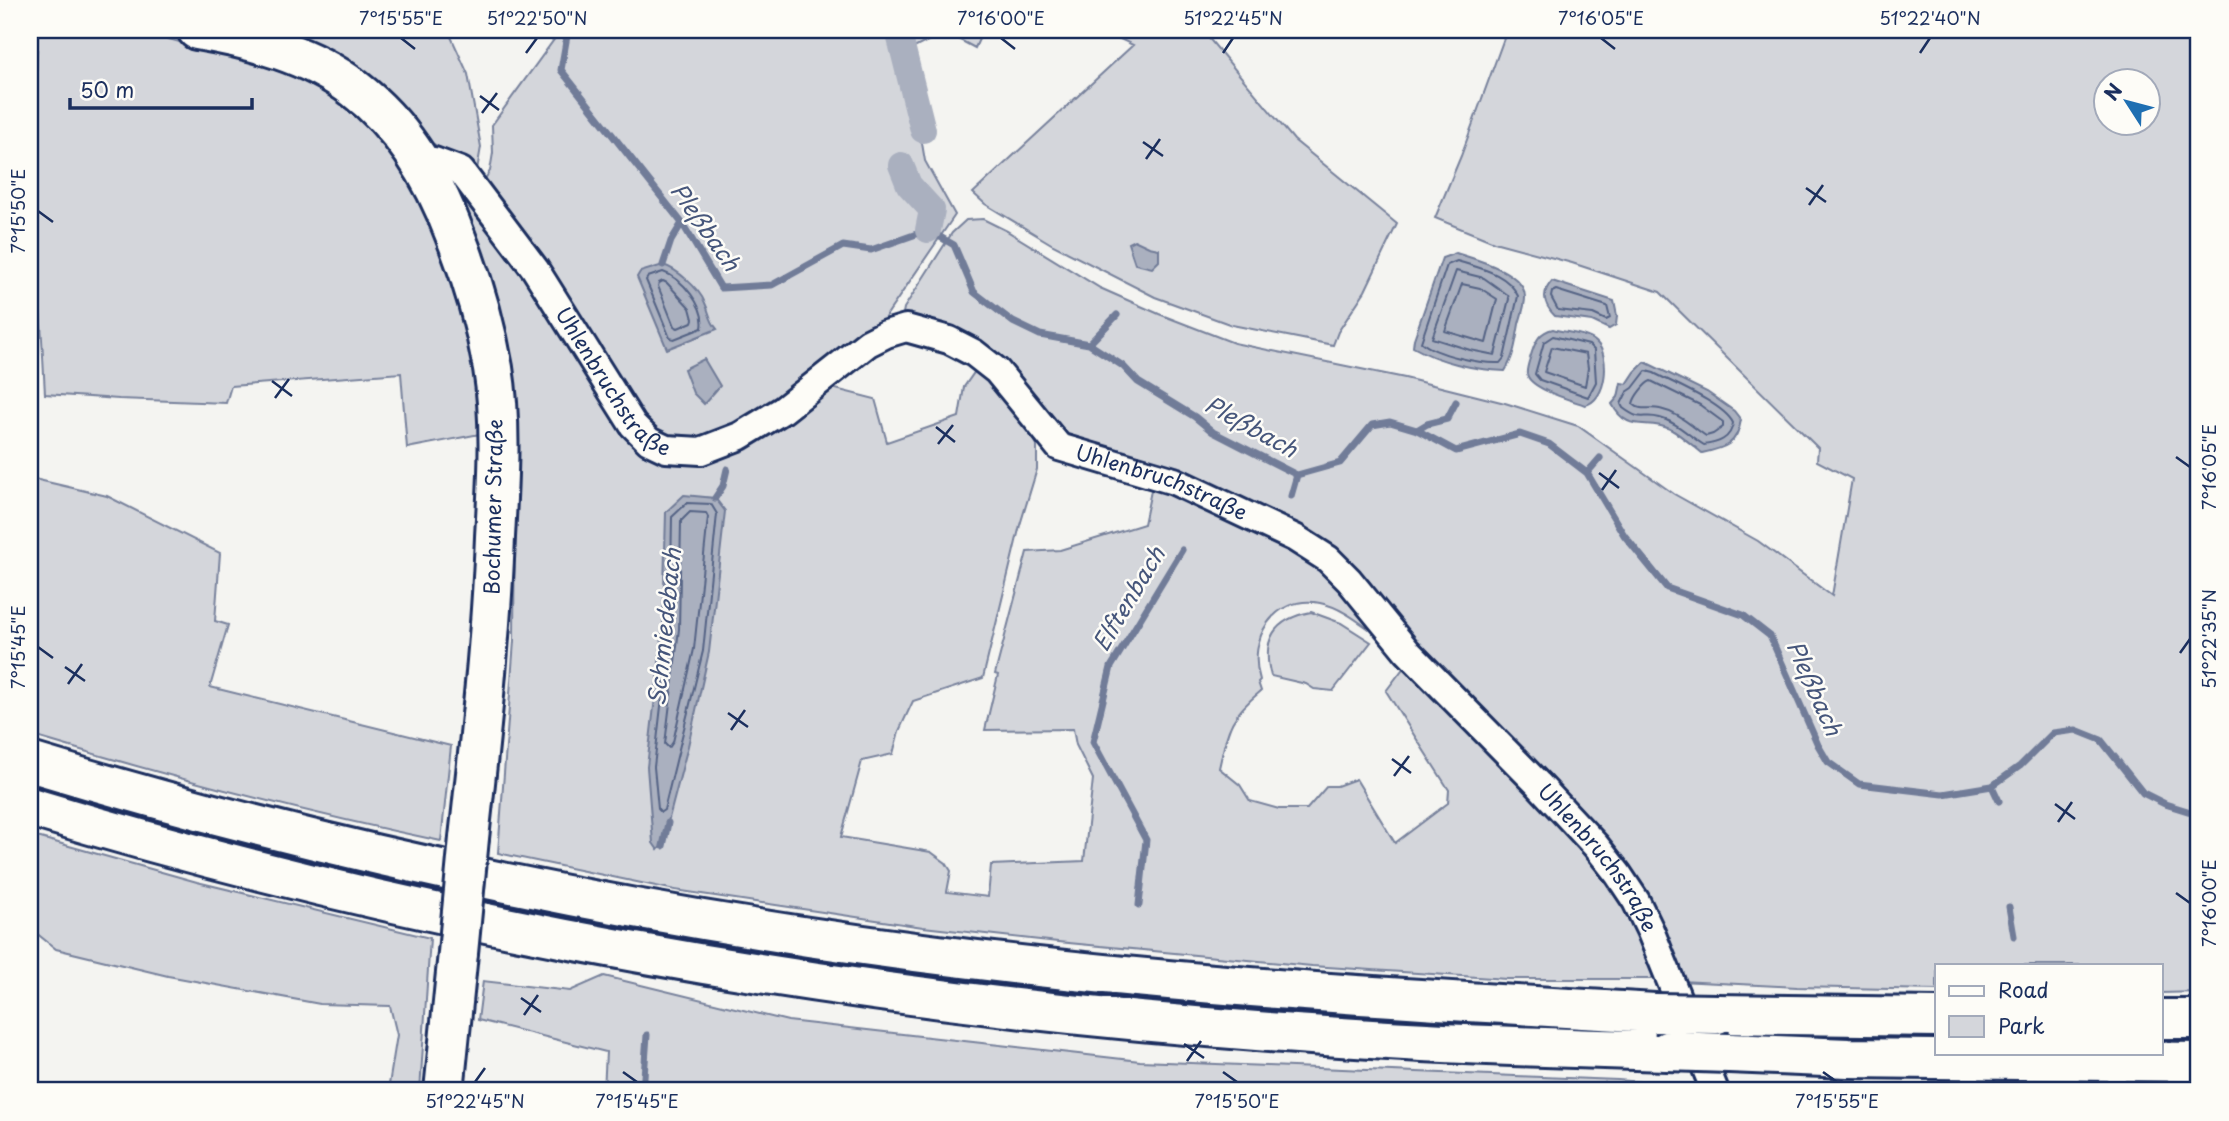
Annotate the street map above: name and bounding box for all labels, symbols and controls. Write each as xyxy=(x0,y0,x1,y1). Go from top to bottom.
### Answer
text: 7°15'55"E xyxy=(359,4,443,31)
text: 51°22'50"N xyxy=(486,4,588,31)
text: 7°16'00"E xyxy=(957,4,1045,31)
text: 51°22'45"N xyxy=(1183,4,1283,31)
text: 7°16'05"E xyxy=(1558,4,1644,31)
text: 51°22'40"N xyxy=(1879,4,1981,31)
scale bar xyxy=(70,66,252,110)
north arrow xyxy=(2092,66,2162,136)
text: 50 m xyxy=(80,73,134,105)
text: N xyxy=(2097,77,2128,106)
text: 7°15'50"E xyxy=(4,168,31,254)
water label: Pleßbach xyxy=(663,175,750,278)
street label: Uhlenbruchstraße xyxy=(549,300,677,463)
water label: Pleßbach xyxy=(1199,386,1305,466)
street label: Bochumer Straße xyxy=(474,419,510,595)
text: 7°16'05"E xyxy=(2195,424,2222,510)
street label: Uhlenbruchstraße xyxy=(1072,435,1253,527)
water label: Elftenbach xyxy=(1083,539,1173,657)
water label: Schmiedebach xyxy=(638,546,689,707)
text: 51°22'35"N xyxy=(2195,589,2222,689)
text: 7°15'45"E xyxy=(4,605,31,689)
water label: Pleßbach xyxy=(1779,634,1852,741)
street label: Uhlenbruchstraße xyxy=(1531,775,1667,937)
text: 7°16'00"E xyxy=(2195,859,2222,947)
legend xyxy=(1935,964,2162,1054)
text: Road xyxy=(1998,973,2049,1005)
text: Park xyxy=(1998,1009,2045,1041)
text: 51°22'45"N xyxy=(425,1087,525,1114)
text: 7°15'45"E xyxy=(595,1087,679,1114)
text: 7°15'50"E xyxy=(1194,1087,1280,1114)
text: 7°15'55"E xyxy=(1795,1087,1879,1114)

